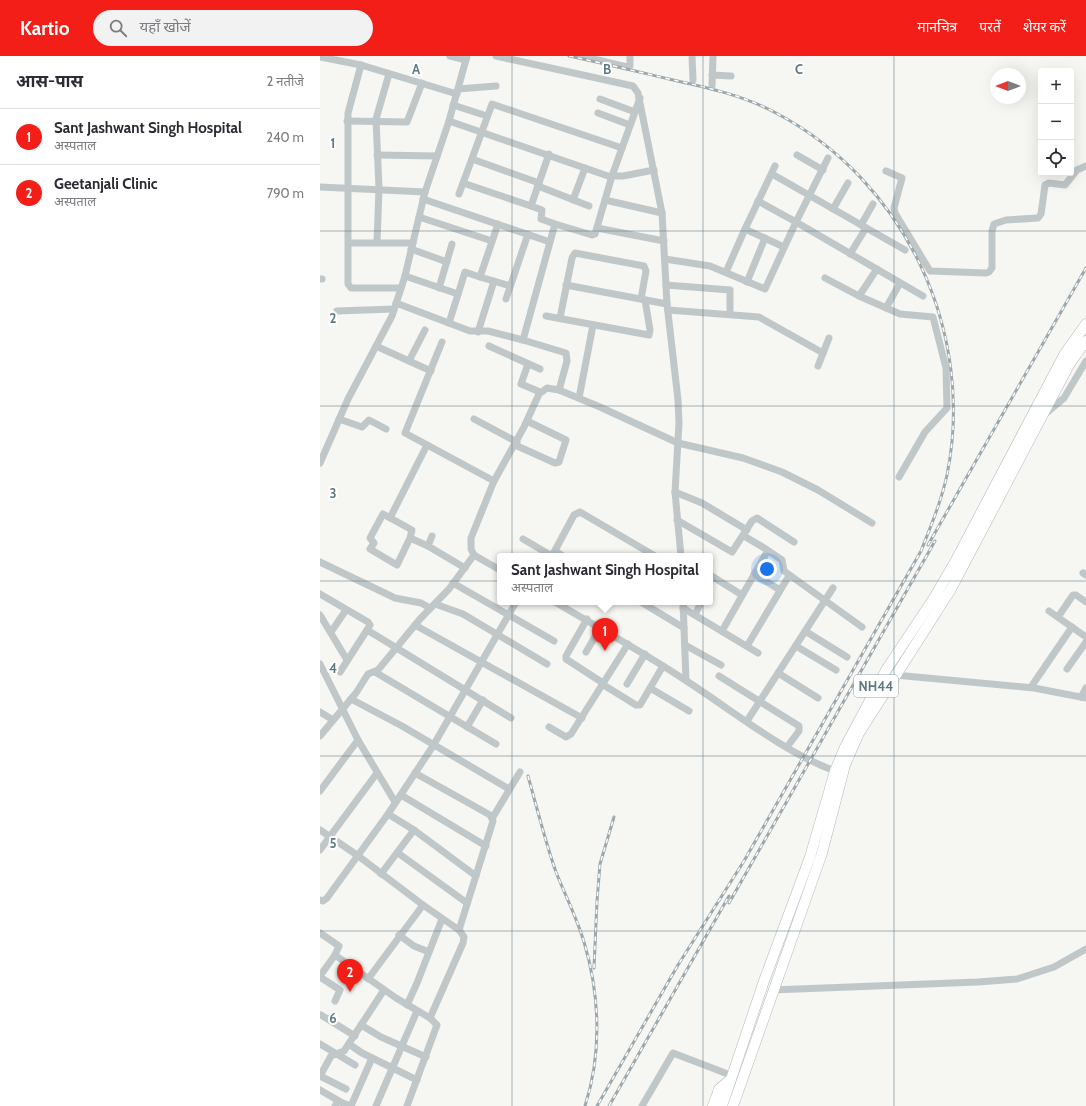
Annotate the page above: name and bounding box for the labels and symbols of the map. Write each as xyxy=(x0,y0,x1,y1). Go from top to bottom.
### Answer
text: A xyxy=(412,61,421,77)
text: B xyxy=(603,61,611,77)
text: C xyxy=(795,61,803,77)
north arrow xyxy=(990,68,1026,104)
text: 1 xyxy=(331,135,335,151)
text: 2 xyxy=(330,310,337,326)
text: 3 xyxy=(329,485,337,501)
your location xyxy=(757,559,777,579)
pin: 1 xyxy=(592,618,618,651)
text: 4 xyxy=(329,660,337,676)
road number: NH44 xyxy=(854,675,898,697)
text: 5 xyxy=(330,835,337,851)
pin: 2 xyxy=(337,959,363,992)
text: 6 xyxy=(329,1010,337,1026)

